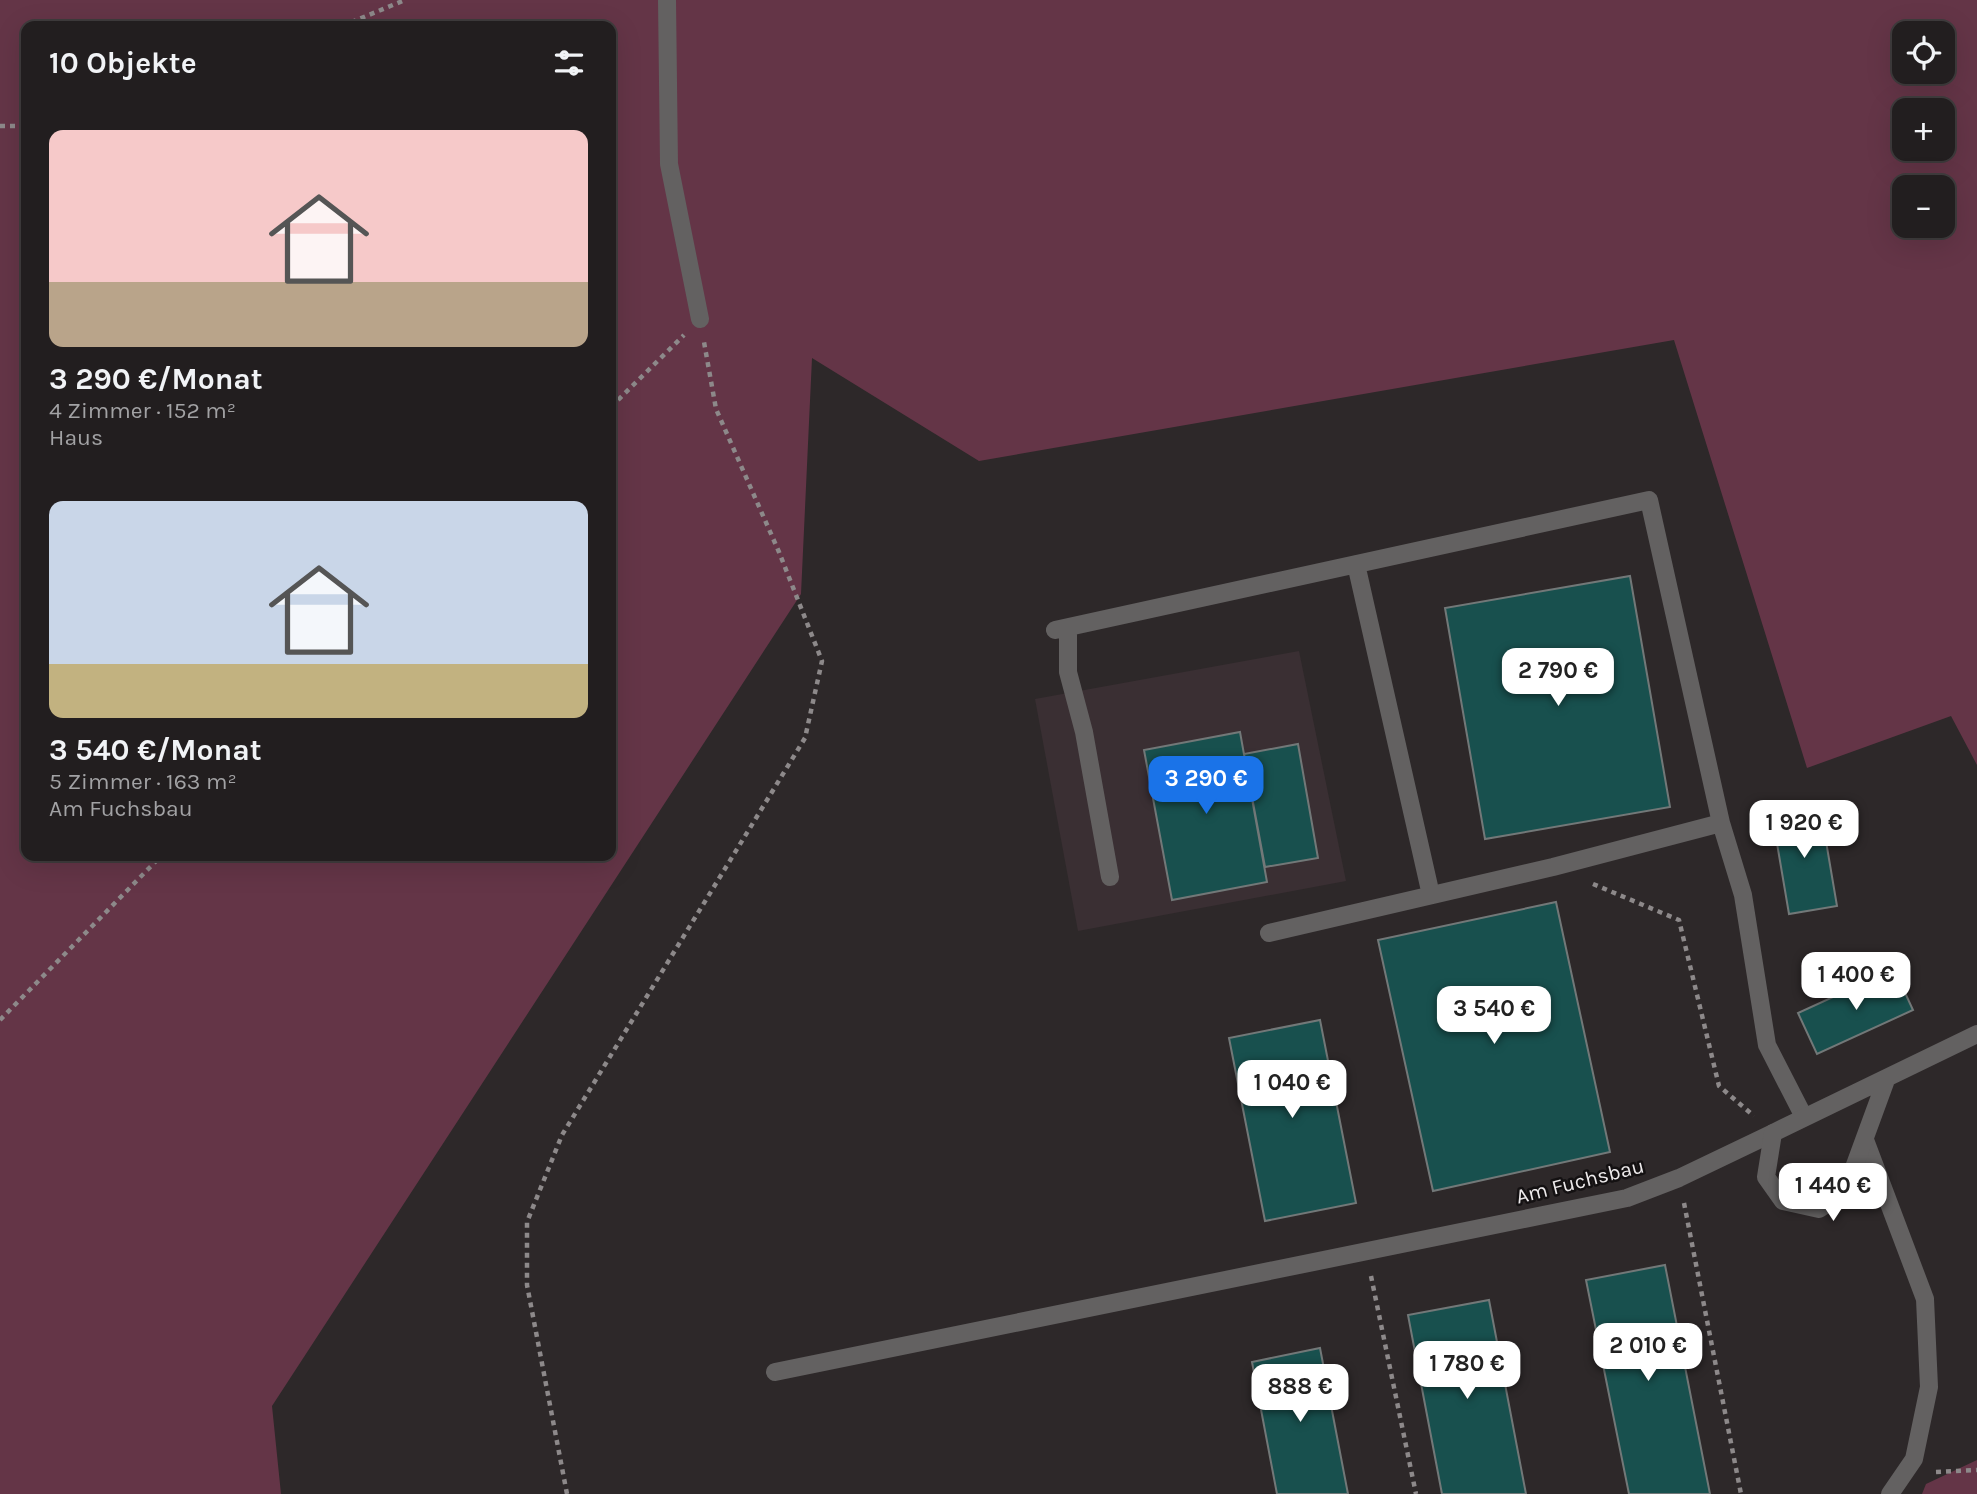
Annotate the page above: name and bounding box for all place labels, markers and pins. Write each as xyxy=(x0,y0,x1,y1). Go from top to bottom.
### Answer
pin: 2 790 € xyxy=(1493,648,1623,708)
pin: 3 290 € xyxy=(1141,756,1271,816)
pin: 1 920 € xyxy=(1739,800,1869,860)
pin: 1 400 € xyxy=(1791,953,1921,1012)
pin: 3 540 € xyxy=(1429,986,1559,1046)
pin: 1 040 € xyxy=(1227,1060,1357,1120)
pin: 1 440 € xyxy=(1768,1164,1898,1223)
pin: 2 010 € xyxy=(1583,1324,1713,1383)
pin: 1 780 € xyxy=(1402,1342,1532,1401)
pin: 888 € xyxy=(1251,1364,1349,1424)

